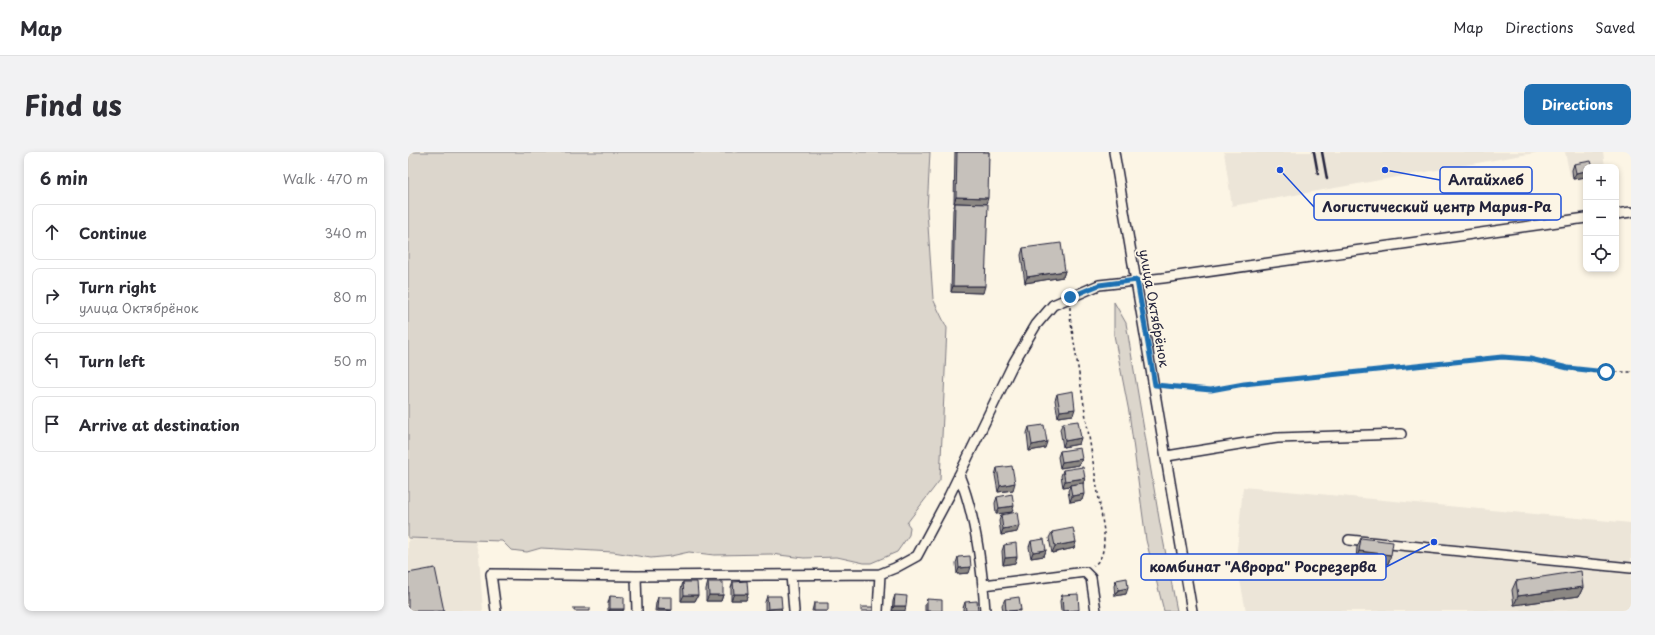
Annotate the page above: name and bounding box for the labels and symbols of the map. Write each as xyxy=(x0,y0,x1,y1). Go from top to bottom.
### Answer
callout: Алтайхлеб xyxy=(1440,167,1532,193)
text: Алтайхлеб xyxy=(1448,169,1524,190)
callout: Логистический центр Мария-Ра xyxy=(1314,194,1561,220)
text: Логистический центр Мария-Ра xyxy=(1322,196,1552,217)
street label: улица Октябрёнок xyxy=(1135,248,1175,369)
route end xyxy=(1061,288,1079,306)
route start xyxy=(1597,363,1615,381)
callout: комбинат "Аврора" Росрезерва xyxy=(1141,554,1386,580)
text: комбинат "Аврора" Росрезерва xyxy=(1149,556,1377,577)

